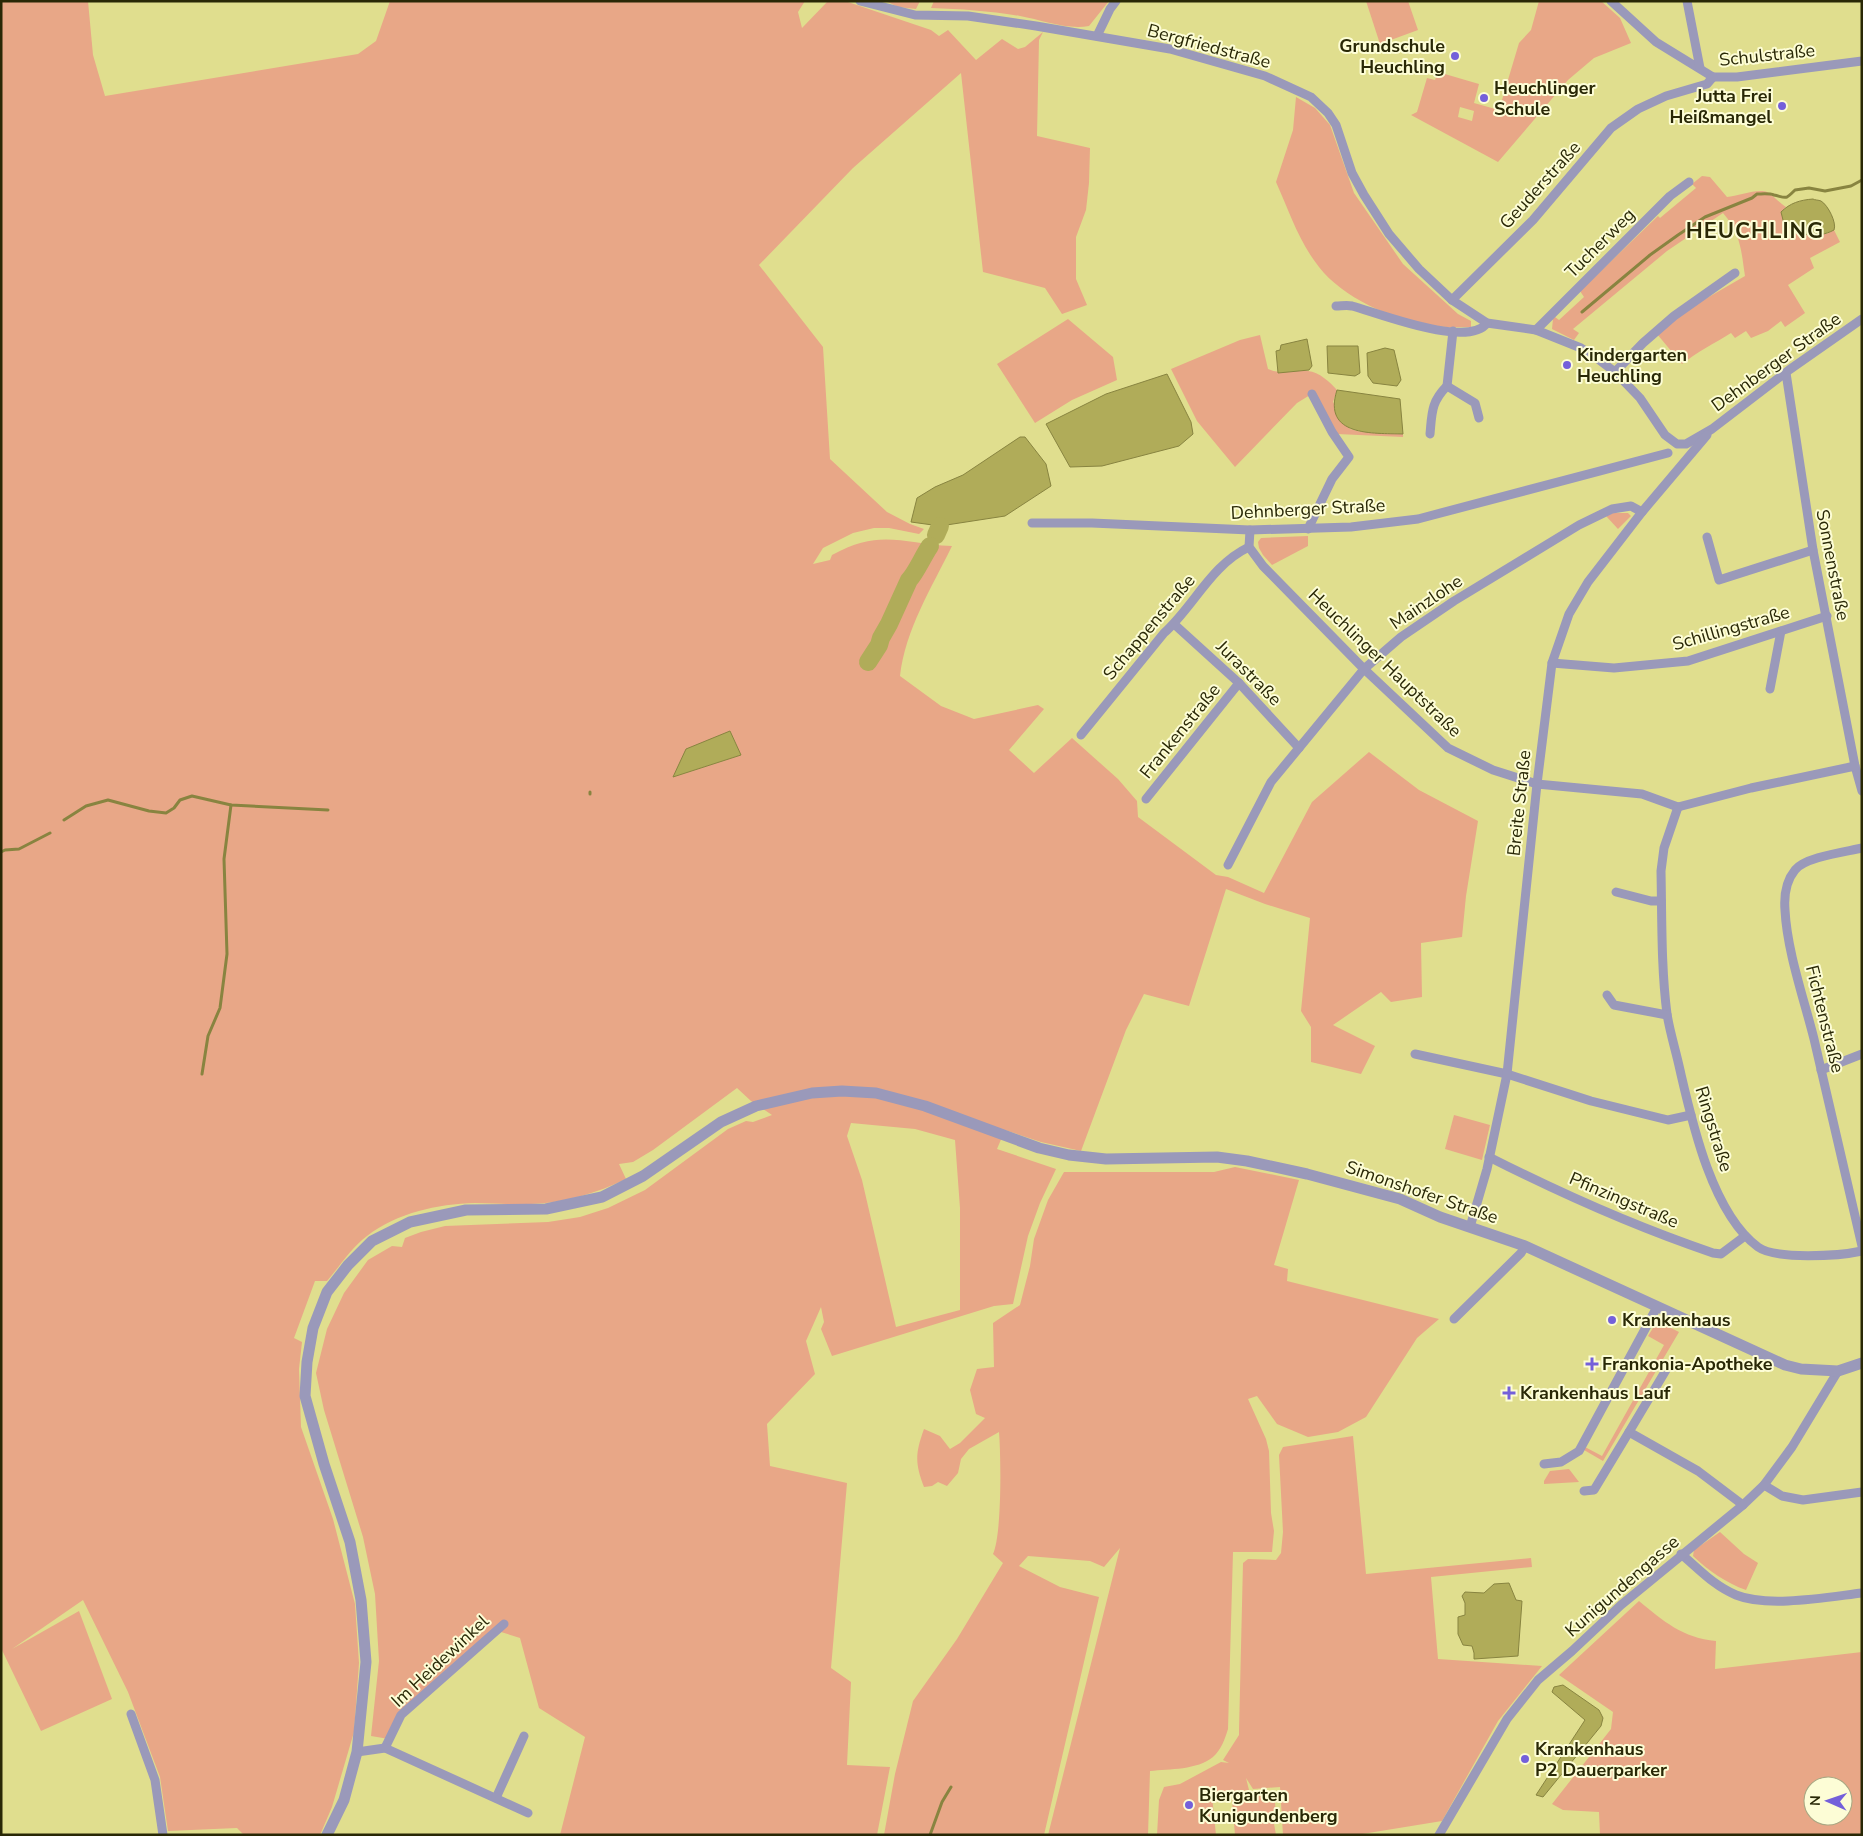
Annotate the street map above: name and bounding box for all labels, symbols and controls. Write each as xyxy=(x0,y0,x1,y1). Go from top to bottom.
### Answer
street label: Bergfriedstraße xyxy=(1145,18,1273,74)
place label: Grundschule Heuchling xyxy=(1339,34,1445,79)
street label: Schulstraße xyxy=(1718,38,1816,72)
marker: Grundschule Heuchling xyxy=(1449,50,1461,62)
place label: Heuchlinger Schule xyxy=(1494,76,1596,121)
place label: Jutta Frei Heißmangel xyxy=(1669,84,1772,129)
marker: Heuchlinger Schule xyxy=(1478,92,1490,104)
marker: Jutta Frei Heißmangel xyxy=(1776,100,1788,112)
street label: Geuderstraße xyxy=(1494,136,1586,234)
street label: Tucherweg xyxy=(1560,203,1640,283)
district label: HEUCHLING xyxy=(1686,216,1824,246)
street label: Dehnberger Straße xyxy=(1706,307,1846,417)
place label: Kindergarten Heuchling xyxy=(1577,343,1687,388)
marker: Kindergarten Heuchling xyxy=(1561,359,1573,371)
street label: Dehnberger Straße xyxy=(1230,493,1386,525)
street label: Sonnenstraße xyxy=(1810,507,1856,623)
street label: Schappenstraße xyxy=(1098,569,1200,685)
street label: Mainzlohe xyxy=(1385,569,1467,635)
street label: Heuchlinger Hauptstraße xyxy=(1303,583,1467,743)
street label: Schillingstraße xyxy=(1670,600,1792,656)
street label: Jurastraße xyxy=(1210,634,1287,711)
street label: Frankenstraße xyxy=(1134,678,1226,784)
street label: Breite Straße xyxy=(1501,749,1537,857)
street label: Fichtenstraße xyxy=(1800,963,1850,1075)
street label: Ringstraße xyxy=(1690,1083,1738,1175)
street label: Simonshofer Straße xyxy=(1342,1155,1502,1229)
street label: Pfinzingstraße xyxy=(1566,1166,1682,1234)
place label: Krankenhaus xyxy=(1622,1308,1731,1332)
marker: Krankenhaus xyxy=(1606,1314,1618,1326)
place label: Frankonia-Apotheke xyxy=(1602,1352,1773,1376)
marker: Frankonia-Apotheke xyxy=(1586,1358,1598,1370)
place label: Krankenhaus Lauf xyxy=(1520,1381,1671,1405)
marker: Krankenhaus Lauf xyxy=(1502,1386,1516,1400)
street label: Kunigundengasse xyxy=(1560,1530,1684,1642)
street label: Im Heidewinkel xyxy=(386,1609,494,1712)
place label: Krankenhaus P2 Dauerparker xyxy=(1535,1737,1667,1782)
marker: Krankenhaus P2 Dauerparker xyxy=(1519,1753,1531,1765)
north arrow xyxy=(1803,1776,1853,1826)
place label: Biergarten Kunigundenberg xyxy=(1199,1783,1338,1828)
text: N xyxy=(1806,1795,1825,1806)
marker: Biergarten Kunigundenberg xyxy=(1183,1799,1195,1811)

